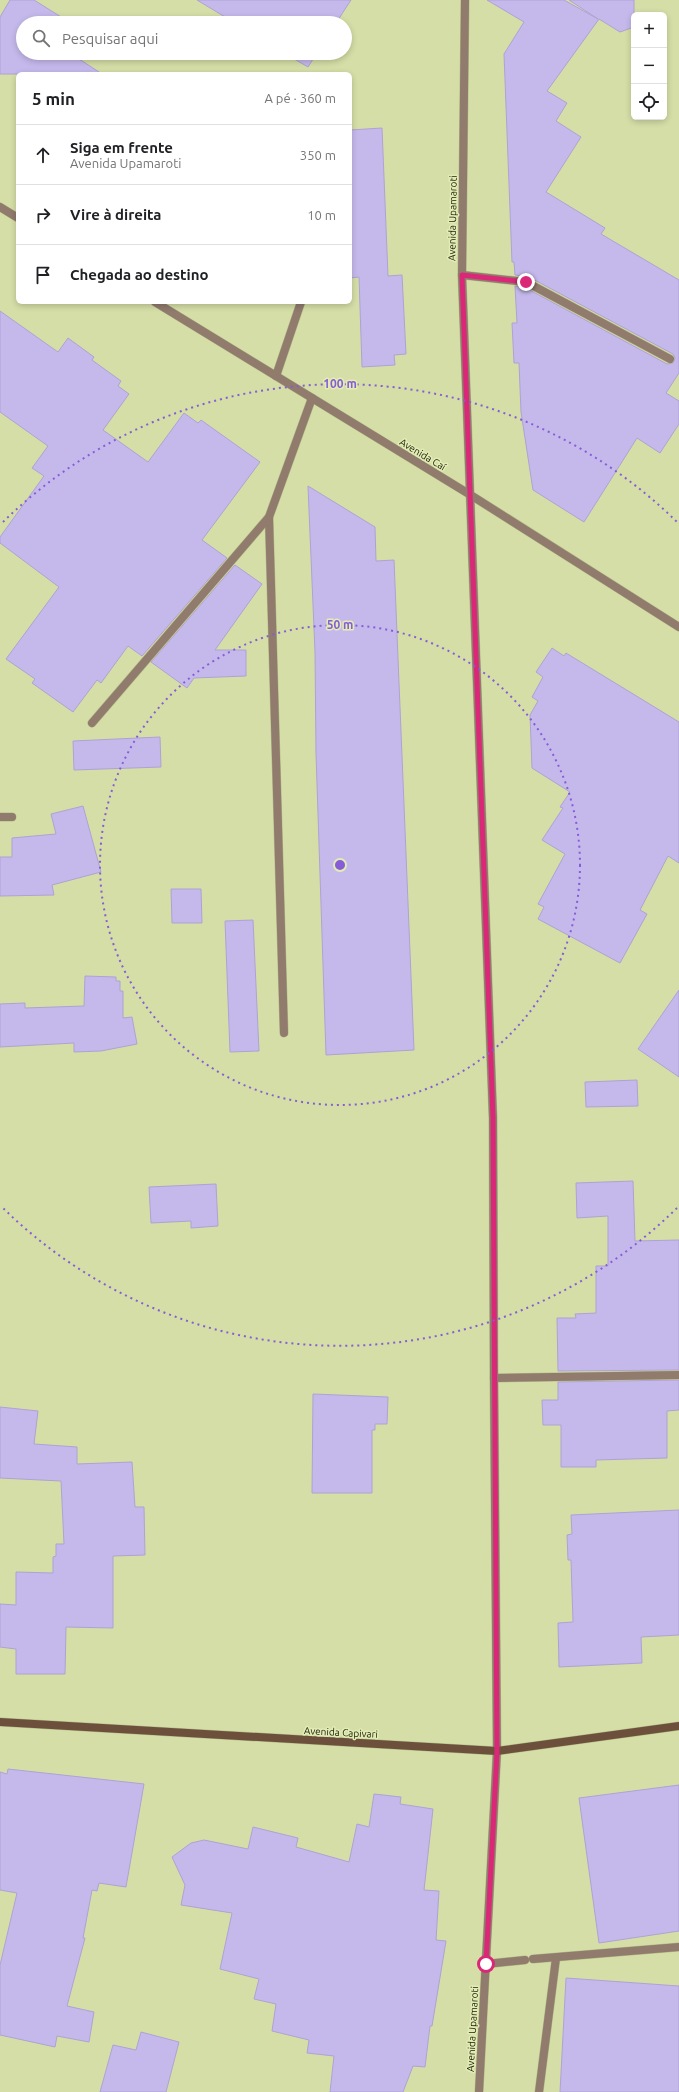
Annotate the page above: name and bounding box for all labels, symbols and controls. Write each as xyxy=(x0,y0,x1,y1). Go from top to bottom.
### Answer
map controls xyxy=(631,12,667,120)
button: + xyxy=(631,12,667,48)
search box xyxy=(16,16,352,60)
icon: search xyxy=(30,27,52,49)
text: Pesquisar aqui xyxy=(62,30,158,47)
button: − xyxy=(631,48,667,84)
button: locate xyxy=(631,84,667,120)
text: 5 min xyxy=(32,89,75,108)
text: A pé · 360 m xyxy=(264,91,336,105)
text: Siga em frente xyxy=(70,139,173,156)
icon: ahead xyxy=(32,144,54,166)
text: 350 m xyxy=(300,148,336,162)
text: Avenida Upamaroti xyxy=(70,156,181,170)
street label: Avenida Upamaroti xyxy=(446,175,459,261)
icon: right xyxy=(32,204,54,226)
text: Vire à direita xyxy=(70,206,162,223)
text: 10 m xyxy=(307,208,336,222)
icon: arrive xyxy=(32,264,54,286)
text: Chegada ao destino xyxy=(70,266,209,283)
route end xyxy=(517,273,535,291)
text: 100 m xyxy=(323,377,357,390)
street label: Avenida Caí xyxy=(398,436,448,473)
text: 50 m xyxy=(327,618,353,631)
centre of rings xyxy=(333,858,347,872)
street label: Avenida Capivari xyxy=(304,1725,378,1740)
route start xyxy=(477,1955,495,1973)
street label: Avenida Upamaroti xyxy=(465,1986,480,2072)

